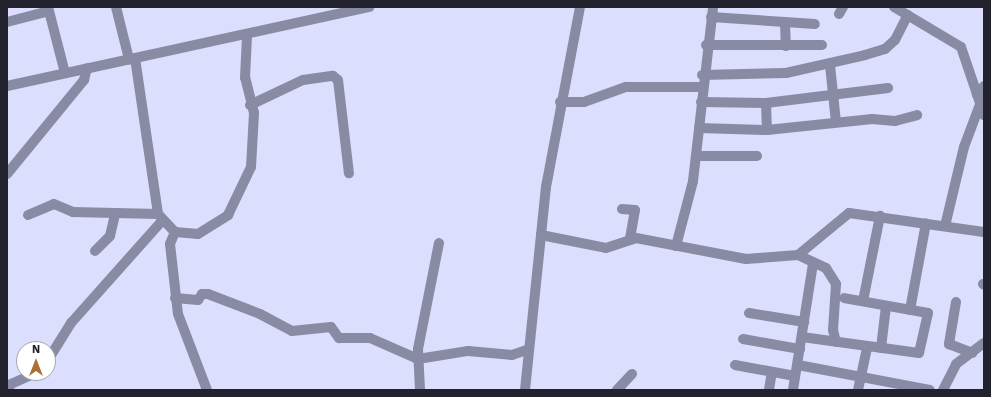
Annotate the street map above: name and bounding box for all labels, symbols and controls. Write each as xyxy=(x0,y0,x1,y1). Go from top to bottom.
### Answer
north arrow xyxy=(16,341,56,381)
text: N xyxy=(32,343,40,356)

